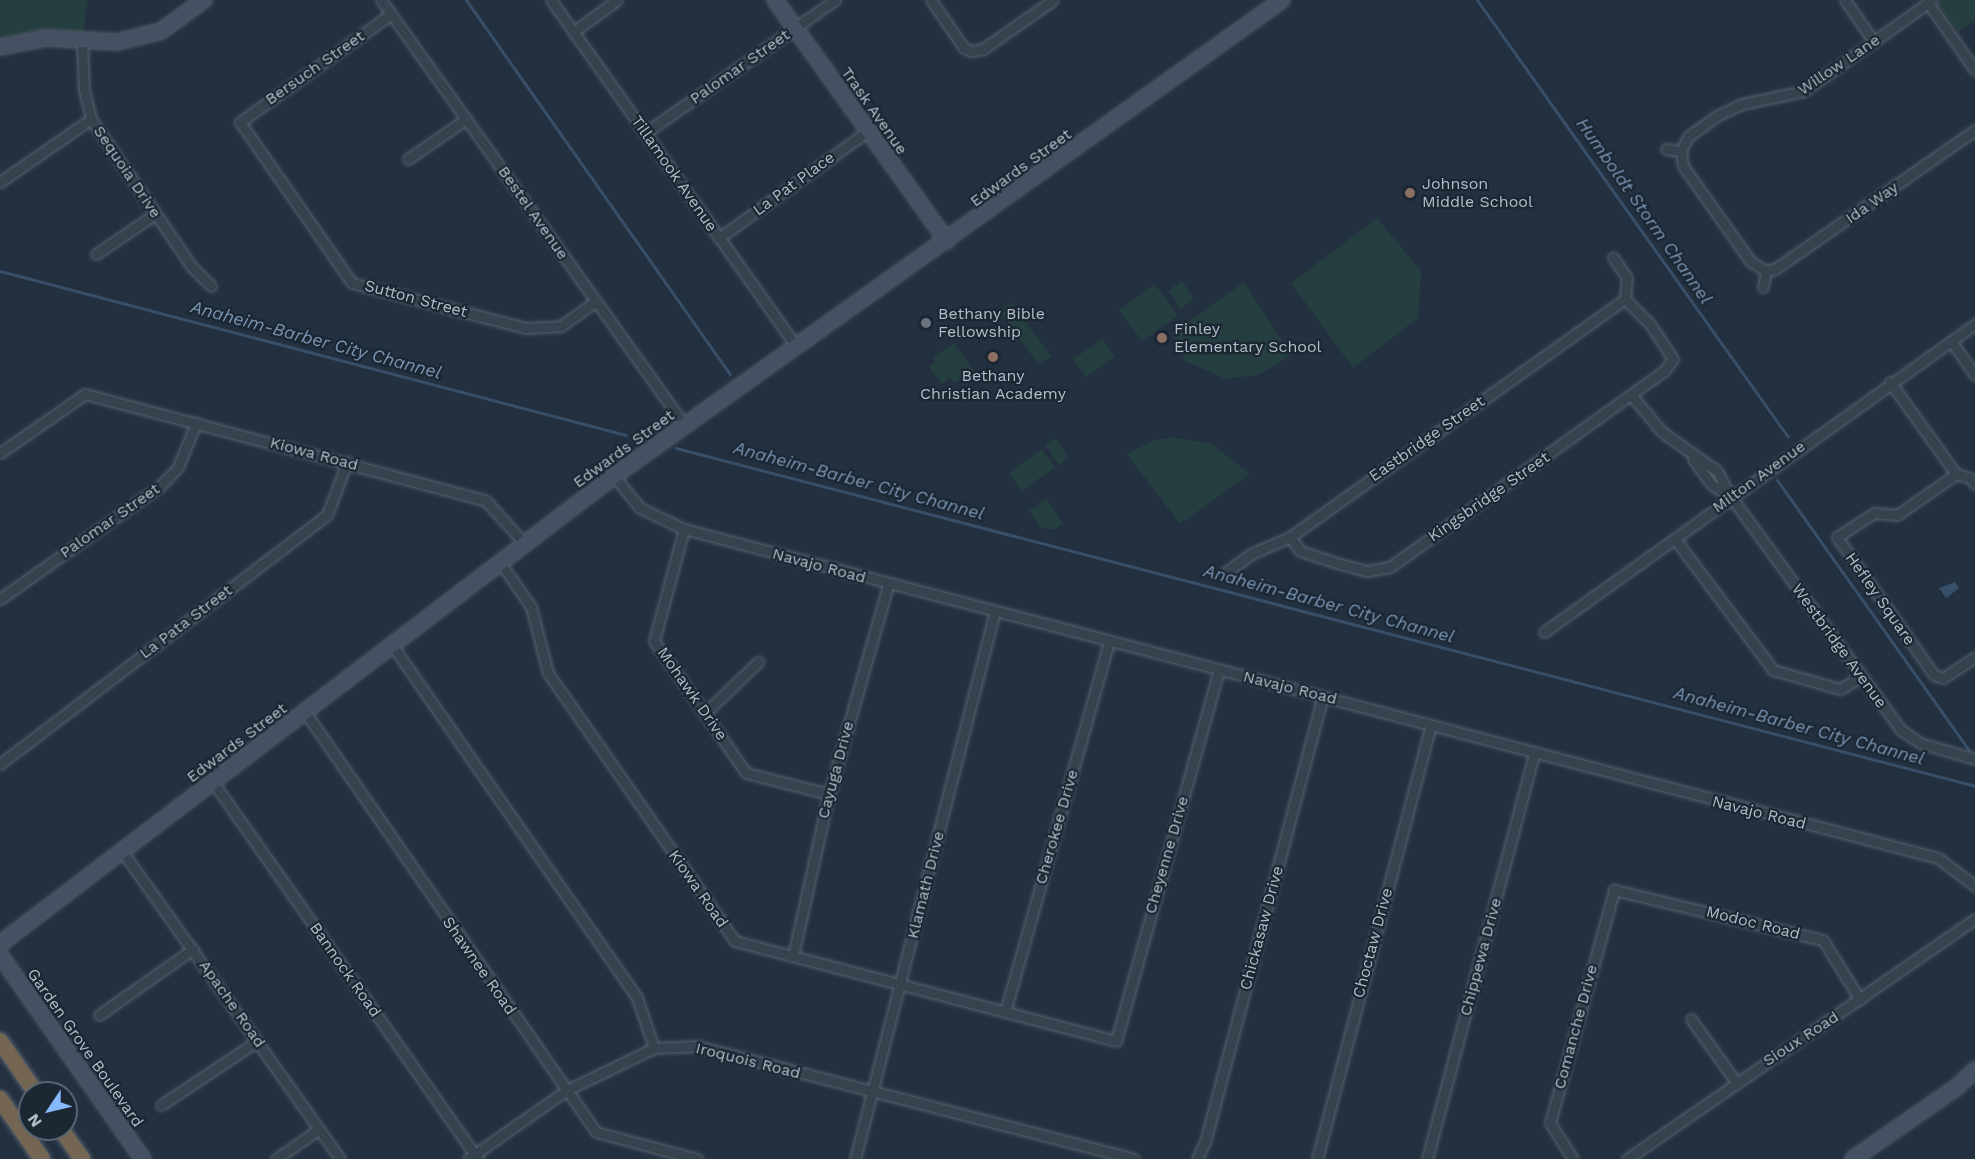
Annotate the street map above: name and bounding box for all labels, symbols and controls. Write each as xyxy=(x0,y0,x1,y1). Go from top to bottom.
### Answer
street label: Palomar Street xyxy=(686,25,794,109)
street label: Bersuch Street xyxy=(262,27,368,109)
street label: Willow Lane xyxy=(1794,30,1884,100)
street label: Trask Avenue xyxy=(836,63,912,159)
street label: Tillamook Avenue xyxy=(627,112,721,236)
water label: Humboldt Storm Channel xyxy=(1571,114,1717,308)
street label: Sequoia Drive xyxy=(89,122,165,222)
street label: Edwards Street xyxy=(967,125,1075,211)
street label: La Pat Place xyxy=(749,148,839,220)
street label: Bestel Avenue xyxy=(493,162,573,264)
place label: Johnson Middle School xyxy=(1422,174,1533,212)
street label: Ida Way xyxy=(1842,178,1902,228)
marker: Johnson Middle School xyxy=(1403,186,1417,200)
street label: Sutton Street xyxy=(363,276,469,322)
water label: Anaheim-Barber City Channel xyxy=(188,296,444,384)
place label: Bethany Bible Fellowship xyxy=(938,304,1045,342)
marker: Bethany Bible Fellowship xyxy=(919,316,933,330)
place label: Finley Elementary School xyxy=(1174,319,1322,357)
marker: Finley Elementary School xyxy=(1155,331,1169,345)
marker: Bethany Christian Academy xyxy=(986,350,1000,364)
place label: Bethany Christian Academy xyxy=(920,366,1066,404)
street label: Eastbridge Street xyxy=(1366,392,1488,486)
street label: Edwards Street xyxy=(570,406,678,492)
street label: Kiowa Road xyxy=(268,433,360,475)
water label: Anaheim-Barber City Channel xyxy=(731,437,987,525)
street label: Milton Avenue xyxy=(1709,437,1809,517)
street label: Kingsbridge Street xyxy=(1425,448,1553,546)
street label: Palomar Street xyxy=(56,479,164,563)
street label: Navajo Road xyxy=(770,544,868,588)
street label: Hefley Square xyxy=(1841,549,1919,649)
water label: Anaheim-Barber City Channel xyxy=(1201,560,1457,648)
street label: Westbridge Avenue xyxy=(1787,580,1891,712)
street label: La Pata Street xyxy=(136,581,236,663)
street label: Mohawk Drive xyxy=(653,644,731,744)
street label: Navajo Road xyxy=(1241,667,1339,709)
water label: Anaheim-Barber City Channel xyxy=(1671,682,1927,770)
street label: Edwards Street xyxy=(183,699,291,787)
street label: Cayuga Drive xyxy=(814,719,858,821)
street label: Cherokee Drive xyxy=(1031,767,1083,887)
street label: Navajo Road xyxy=(1710,792,1808,834)
street label: Cheyenne Drive xyxy=(1141,794,1193,916)
street label: Klamath Drive xyxy=(903,829,949,941)
street label: Kiowa Road xyxy=(664,846,732,932)
street label: Chickasaw Drive xyxy=(1236,864,1288,992)
street label: Choctaw Drive xyxy=(1349,886,1397,1000)
street label: Chippewa Drive xyxy=(1456,896,1506,1018)
street label: Modoc Road xyxy=(1704,902,1802,944)
street label: Shawnee Road xyxy=(438,913,520,1019)
street label: Bannock Road xyxy=(305,919,385,1021)
street label: Apache Road xyxy=(195,957,269,1051)
street label: Comanche Drive xyxy=(1550,963,1602,1091)
street label: Garden Grove Boulevard xyxy=(23,965,147,1131)
street label: Sioux Road xyxy=(1759,1007,1843,1071)
street label: Iroquois Road xyxy=(694,1039,802,1083)
north arrow xyxy=(18,1081,78,1141)
text: N xyxy=(23,1110,46,1131)

